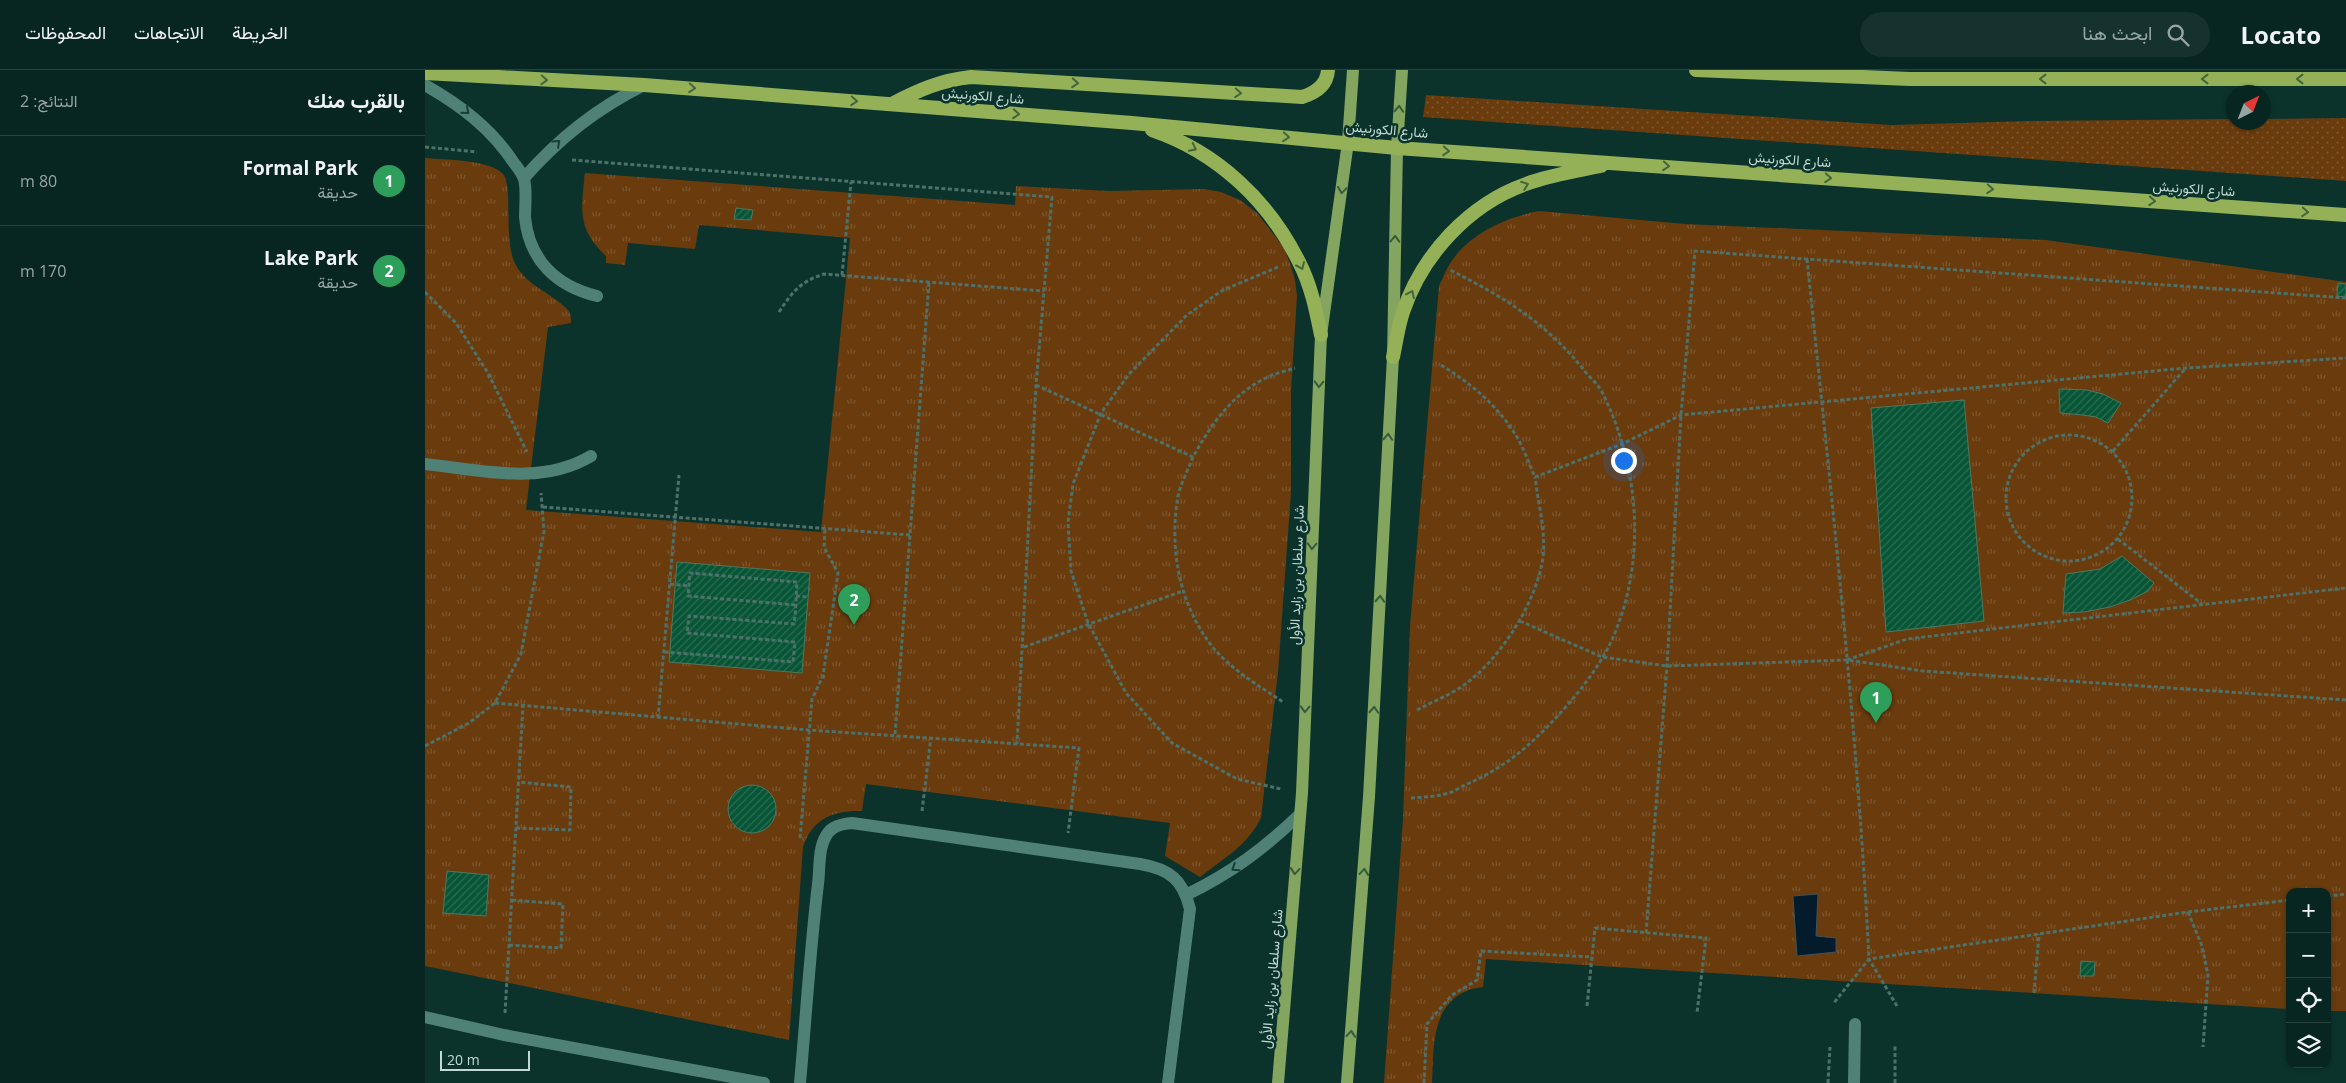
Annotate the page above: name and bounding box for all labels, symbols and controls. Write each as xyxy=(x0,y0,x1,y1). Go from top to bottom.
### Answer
search box xyxy=(1860,12,2210,57)
text: Locato xyxy=(2240,18,2321,51)
text: المحفوظات xyxy=(25,20,106,44)
text: الاتجاهات xyxy=(134,20,204,44)
text: الخريطة xyxy=(232,20,288,44)
text: ابحث هنا xyxy=(2082,20,2152,46)
icon: search xyxy=(2164,21,2192,49)
one-way arrow xyxy=(540,74,548,85)
one-way arrow xyxy=(2038,74,2046,84)
one-way arrow xyxy=(2201,74,2208,84)
one-way arrow xyxy=(2296,74,2304,84)
one-way arrow xyxy=(1072,78,1080,89)
street label: شارع الكورنيش xyxy=(941,82,1025,110)
one-way arrow xyxy=(689,83,697,94)
north arrow xyxy=(2226,85,2271,130)
text: بالقرب منك xyxy=(307,86,405,114)
one-way arrow xyxy=(1234,88,1242,99)
text: النتائج: 2 xyxy=(20,90,77,112)
one-way arrow xyxy=(851,95,859,106)
one-way arrow xyxy=(1394,105,1405,113)
one-way arrow xyxy=(460,106,469,114)
one-way arrow xyxy=(1013,108,1021,119)
street label: شارع الكورنيش xyxy=(1345,116,1429,144)
one-way arrow xyxy=(1282,131,1290,142)
one-way arrow xyxy=(552,140,561,149)
one-way arrow xyxy=(1188,142,1197,152)
one-way arrow xyxy=(1442,145,1450,156)
street label: شارع الكورنيش xyxy=(1748,147,1832,173)
text: Formal Park xyxy=(242,155,358,181)
one-way arrow xyxy=(1662,160,1670,171)
text: 80 m xyxy=(20,170,57,192)
text: 1 xyxy=(384,170,394,192)
one-way arrow xyxy=(1824,172,1832,183)
street label: شارع الكورنيش xyxy=(2152,176,2236,202)
text: حديقة xyxy=(318,181,358,203)
one-way arrow xyxy=(1520,181,1529,191)
one-way arrow xyxy=(1987,184,1995,195)
one-way arrow xyxy=(1337,186,1347,195)
one-way arrow xyxy=(2149,195,2157,206)
one-way arrow xyxy=(2301,206,2309,217)
one-way arrow xyxy=(1390,234,1400,242)
text: Lake Park xyxy=(264,245,358,271)
text: 170 m xyxy=(20,260,66,282)
text: 2 xyxy=(384,260,394,282)
one-way arrow xyxy=(1294,261,1305,270)
text: حديقة xyxy=(318,271,358,293)
one-way arrow xyxy=(1405,290,1415,299)
one-way arrow xyxy=(1314,380,1325,388)
one-way arrow xyxy=(1382,433,1393,441)
your location xyxy=(1611,448,1637,474)
street label: شارع سلطان بن زايد الأول xyxy=(1284,505,1310,645)
one-way arrow xyxy=(1307,543,1318,551)
pin: 2 xyxy=(838,584,870,625)
one-way arrow xyxy=(1374,595,1385,603)
pin: 1 xyxy=(1860,682,1892,723)
one-way arrow xyxy=(1300,705,1311,713)
one-way arrow xyxy=(1369,706,1380,714)
one-way arrow xyxy=(1232,862,1241,871)
one-way arrow xyxy=(1289,867,1300,875)
one-way arrow xyxy=(1358,868,1369,876)
map controls xyxy=(2286,888,2331,1068)
button: + xyxy=(2286,888,2331,933)
street label: شارع سلطان بن زايد الأول xyxy=(1255,908,1289,1050)
button: − xyxy=(2286,933,2331,978)
button: locate xyxy=(2286,978,2331,1023)
button: layers xyxy=(2286,1023,2331,1068)
one-way arrow xyxy=(1345,1030,1356,1038)
scale bar xyxy=(440,1048,530,1071)
text: 20 m xyxy=(447,1050,480,1069)

